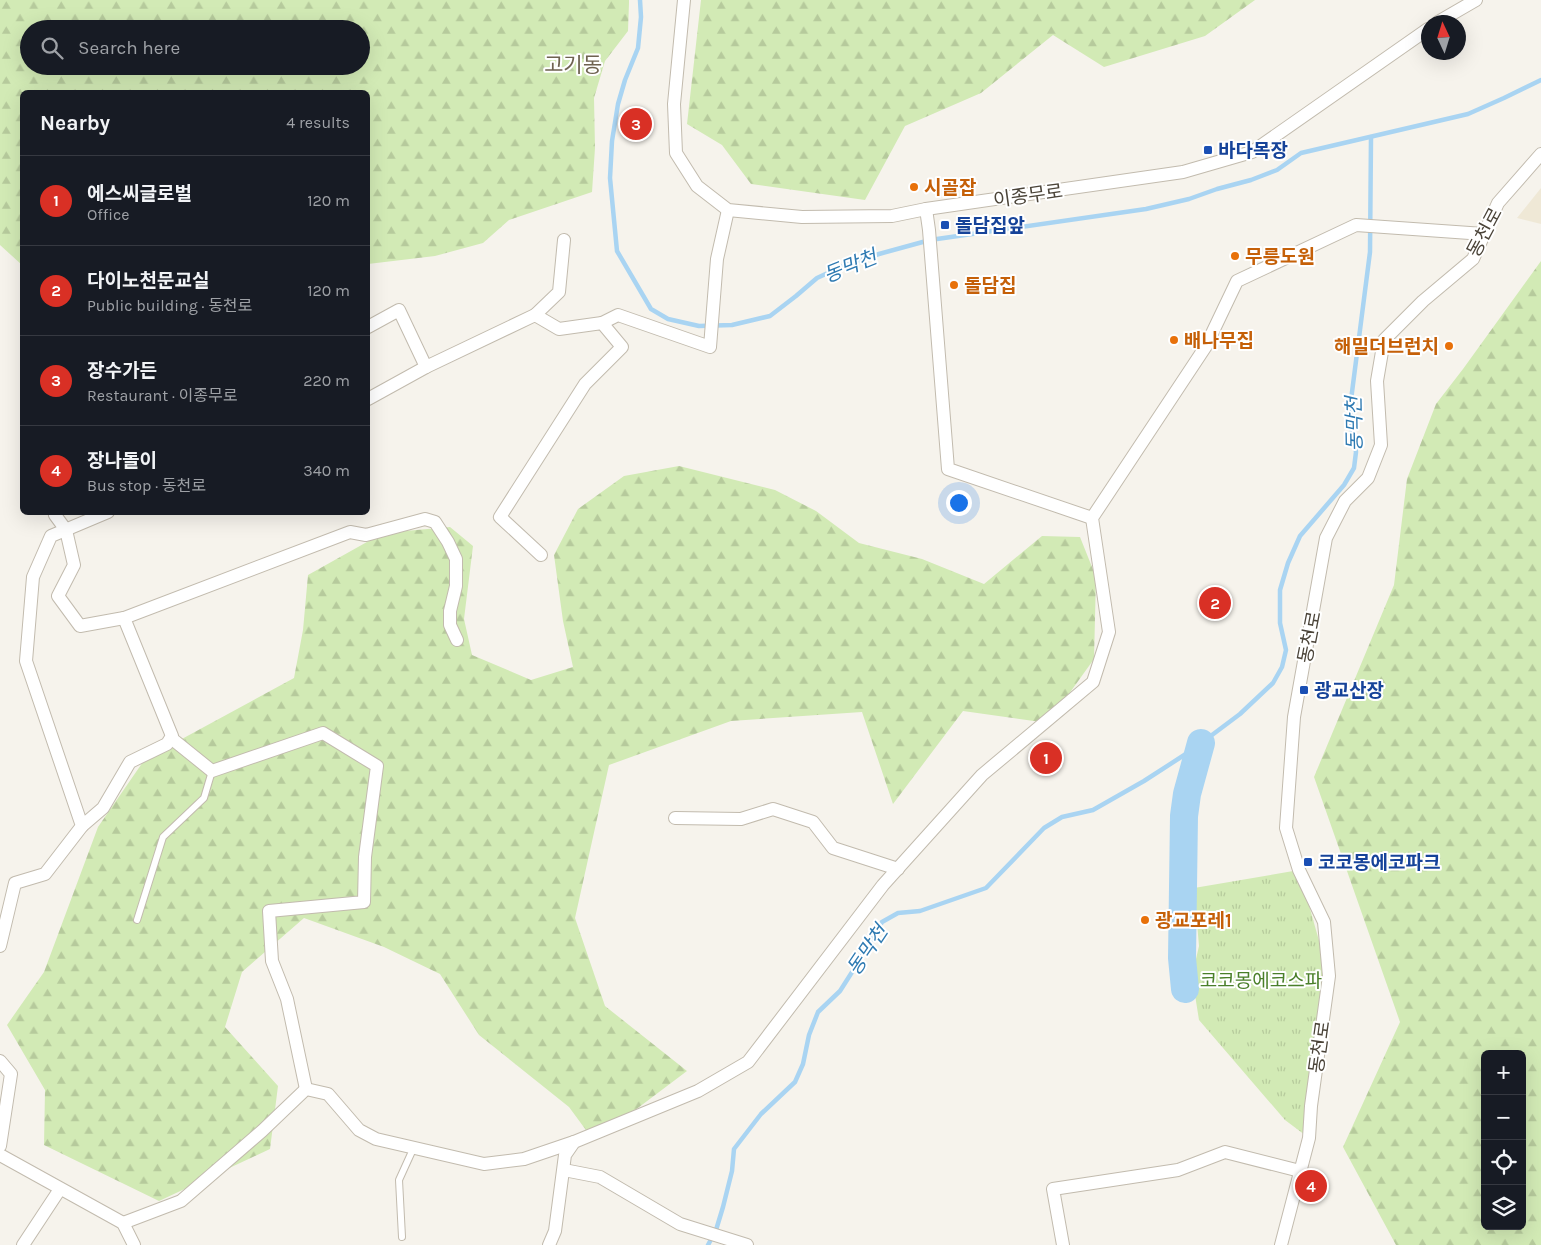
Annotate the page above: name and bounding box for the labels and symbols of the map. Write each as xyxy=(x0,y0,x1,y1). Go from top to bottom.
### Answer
north arrow xyxy=(1421,15,1466,60)
district label: 고기동 xyxy=(544,53,602,77)
pin: 3 xyxy=(620,105,652,143)
place label: 바다목장 xyxy=(1218,140,1288,162)
marker: 바다목장 xyxy=(1202,144,1214,156)
place label: 시골잡 xyxy=(924,177,976,199)
street label: 이종무로 xyxy=(992,180,1064,212)
marker: 시골잡 xyxy=(908,181,920,193)
street label: 동천로 xyxy=(1463,204,1507,261)
place label: 돌담집앞 xyxy=(955,215,1025,237)
marker: 돌담집앞 xyxy=(939,219,951,231)
water label: 동막천 xyxy=(820,244,882,287)
place label: 무릉도원 xyxy=(1245,246,1315,268)
marker: 무릉도원 xyxy=(1229,250,1241,262)
place label: 돌담집 xyxy=(964,275,1016,297)
marker: 돌담집 xyxy=(948,279,960,291)
place label: 배나무집 xyxy=(1184,330,1254,352)
marker: 배나무집 xyxy=(1168,334,1180,346)
place label: 해밀더브런치 xyxy=(1334,336,1439,358)
marker: 해밀더브런치 xyxy=(1443,340,1455,352)
water label: 동막천 xyxy=(1342,394,1366,452)
your location xyxy=(946,490,972,516)
pin: 2 xyxy=(1199,584,1231,622)
street label: 동천로 xyxy=(1294,609,1326,665)
place label: 광교산장 xyxy=(1314,680,1384,702)
marker: 광교산장 xyxy=(1298,684,1310,696)
pin: 1 xyxy=(1030,739,1062,777)
place label: 코코몽에코파크 xyxy=(1318,852,1440,874)
marker: 코코몽에코파크 xyxy=(1302,856,1314,868)
place label: 광교포레1 xyxy=(1155,910,1232,932)
marker: 광교포레1 xyxy=(1139,914,1151,926)
water label: 동막천 xyxy=(842,919,894,980)
park label: 코코몽에코스파 xyxy=(1200,970,1322,992)
street label: 동천로 xyxy=(1305,1020,1335,1075)
pin: 4 xyxy=(1295,1167,1327,1205)

